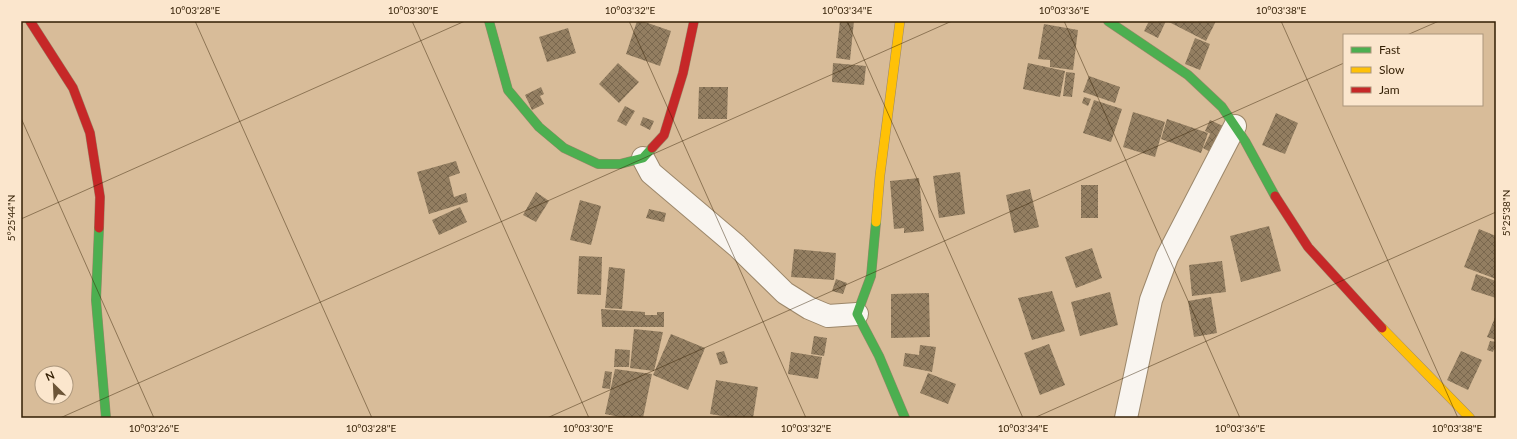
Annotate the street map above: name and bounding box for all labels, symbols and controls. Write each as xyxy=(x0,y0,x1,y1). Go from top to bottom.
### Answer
text: 10°03'28"E xyxy=(170,4,220,16)
text: 10°03'30"E xyxy=(388,4,438,16)
text: 10°03'32"E xyxy=(605,4,655,16)
text: 10°03'34"E xyxy=(822,4,872,16)
text: 10°03'36"E xyxy=(1039,4,1089,16)
text: 10°03'38"E xyxy=(1256,4,1306,16)
legend xyxy=(1343,34,1483,106)
text: Fast xyxy=(1379,42,1401,57)
text: Slow xyxy=(1379,62,1405,77)
text: Jam xyxy=(1379,82,1400,97)
text: 5°25'38"N xyxy=(1500,190,1512,236)
text: 5°25'44"N xyxy=(5,195,17,241)
north arrow xyxy=(34,365,74,405)
text: N xyxy=(43,368,56,383)
text: 10°03'26"E xyxy=(129,422,179,434)
text: 10°03'28"E xyxy=(346,422,396,434)
text: 10°03'30"E xyxy=(563,422,613,434)
text: 10°03'32"E xyxy=(781,422,831,434)
text: 10°03'34"E xyxy=(998,422,1048,434)
text: 10°03'36"E xyxy=(1215,422,1265,434)
text: 10°03'38"E xyxy=(1432,422,1482,434)

